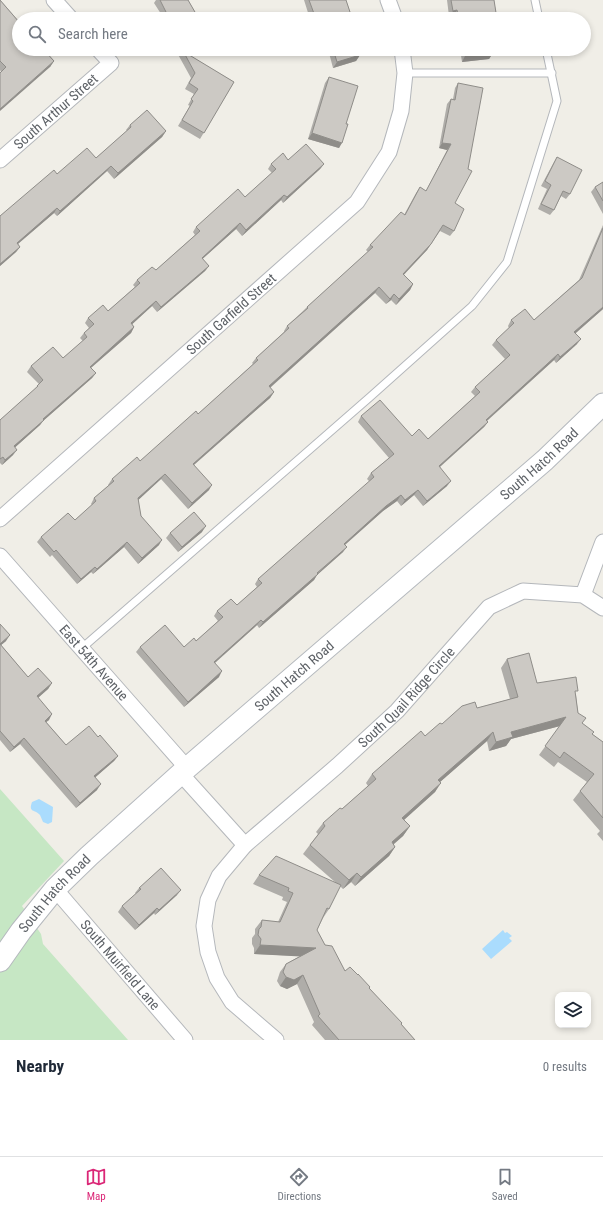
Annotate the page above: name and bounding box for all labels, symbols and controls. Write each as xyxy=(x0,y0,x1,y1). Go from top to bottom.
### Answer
search box xyxy=(12,12,591,56)
icon: search xyxy=(26,23,48,45)
text: Search here xyxy=(58,25,128,43)
street label: South Arthur Street xyxy=(11,70,101,152)
street label: South Garfield Street xyxy=(183,270,279,358)
street label: South Hatch Road xyxy=(497,425,581,503)
street label: East 54th Avenue xyxy=(56,621,132,704)
street label: South Hatch Road xyxy=(251,637,337,714)
street label: South Quail Ridge Circle xyxy=(355,643,458,751)
street label: South Hatch Road xyxy=(15,851,94,935)
street label: South Muirfield Lane xyxy=(77,917,164,1013)
map controls xyxy=(555,992,591,1028)
button: layers xyxy=(555,992,591,1028)
text: Nearby xyxy=(16,1056,64,1076)
text: 0 results xyxy=(543,1059,587,1074)
tab: Map xyxy=(85,1166,107,1203)
tab: Directions xyxy=(277,1166,321,1203)
tab: Saved xyxy=(492,1166,518,1203)

